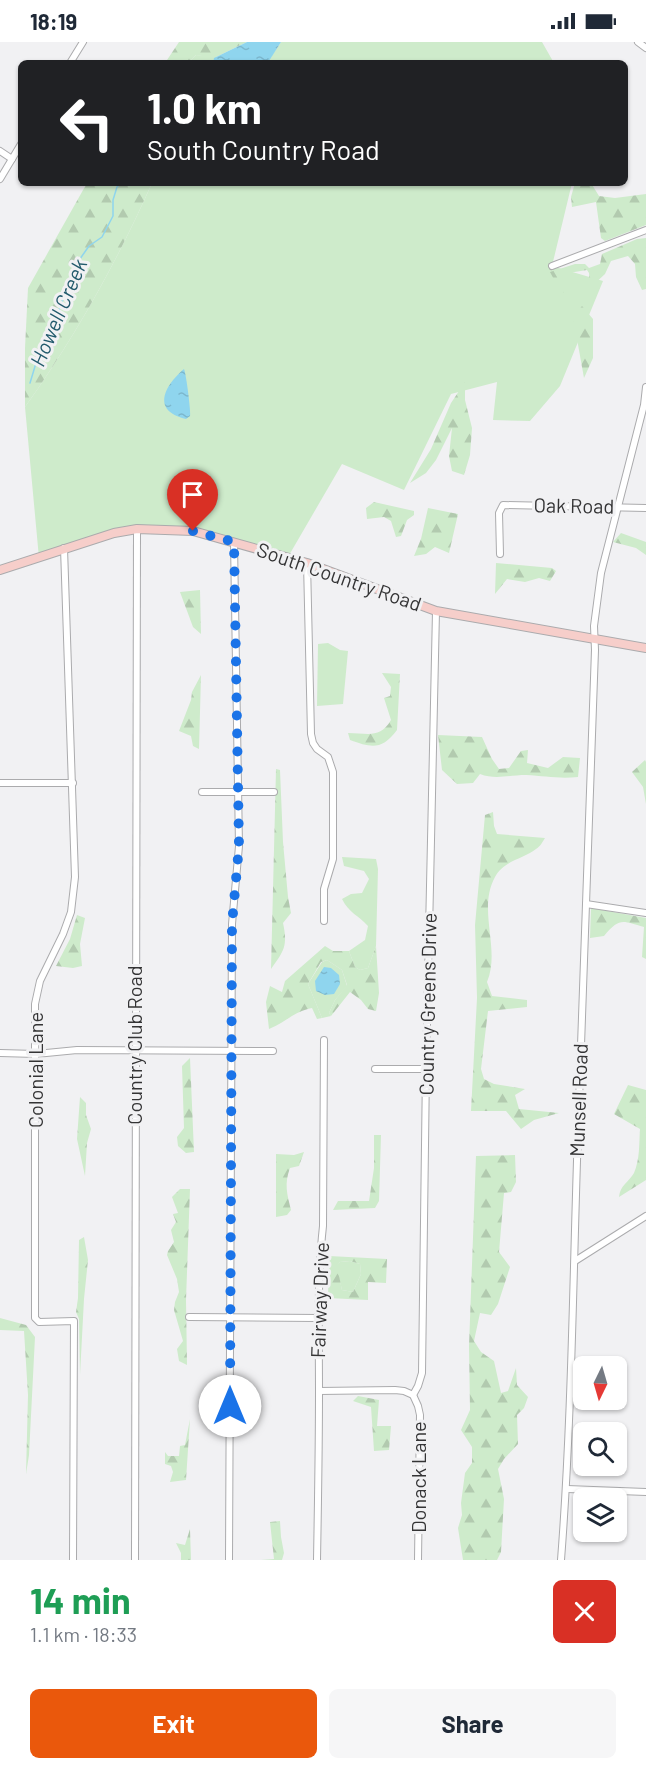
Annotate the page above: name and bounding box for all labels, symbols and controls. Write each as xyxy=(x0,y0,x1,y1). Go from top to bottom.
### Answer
text: 18:19 xyxy=(30,8,77,34)
text: 1.0 km xyxy=(147,82,262,132)
icon: left xyxy=(48,84,126,162)
text: South Country Road xyxy=(147,133,380,165)
water label: Howell Creek xyxy=(24,254,92,370)
pin xyxy=(167,469,218,531)
icon: arrive xyxy=(176,478,209,511)
street label: Oak Road xyxy=(533,492,615,518)
street label: South Country Road xyxy=(254,537,425,615)
street label: Country Greens Drive xyxy=(413,912,441,1095)
street label: Country Club Road xyxy=(122,965,146,1125)
street label: Colonial Lane xyxy=(23,1012,47,1128)
street label: Munsell Road xyxy=(564,1043,592,1157)
street label: Fairway Drive xyxy=(305,1242,333,1358)
north arrow xyxy=(573,1356,627,1410)
map controls xyxy=(573,1356,627,1542)
position arrow xyxy=(198,1374,262,1438)
street label: Donack Lane xyxy=(406,1421,430,1533)
button: search xyxy=(573,1422,627,1476)
button: layers xyxy=(573,1488,627,1542)
text: 14 min xyxy=(30,1578,131,1621)
button: close xyxy=(553,1580,616,1643)
text: 1.1 km · 18:33 xyxy=(30,1622,137,1646)
button: Exit xyxy=(30,1689,317,1758)
button: Share xyxy=(329,1689,616,1758)

